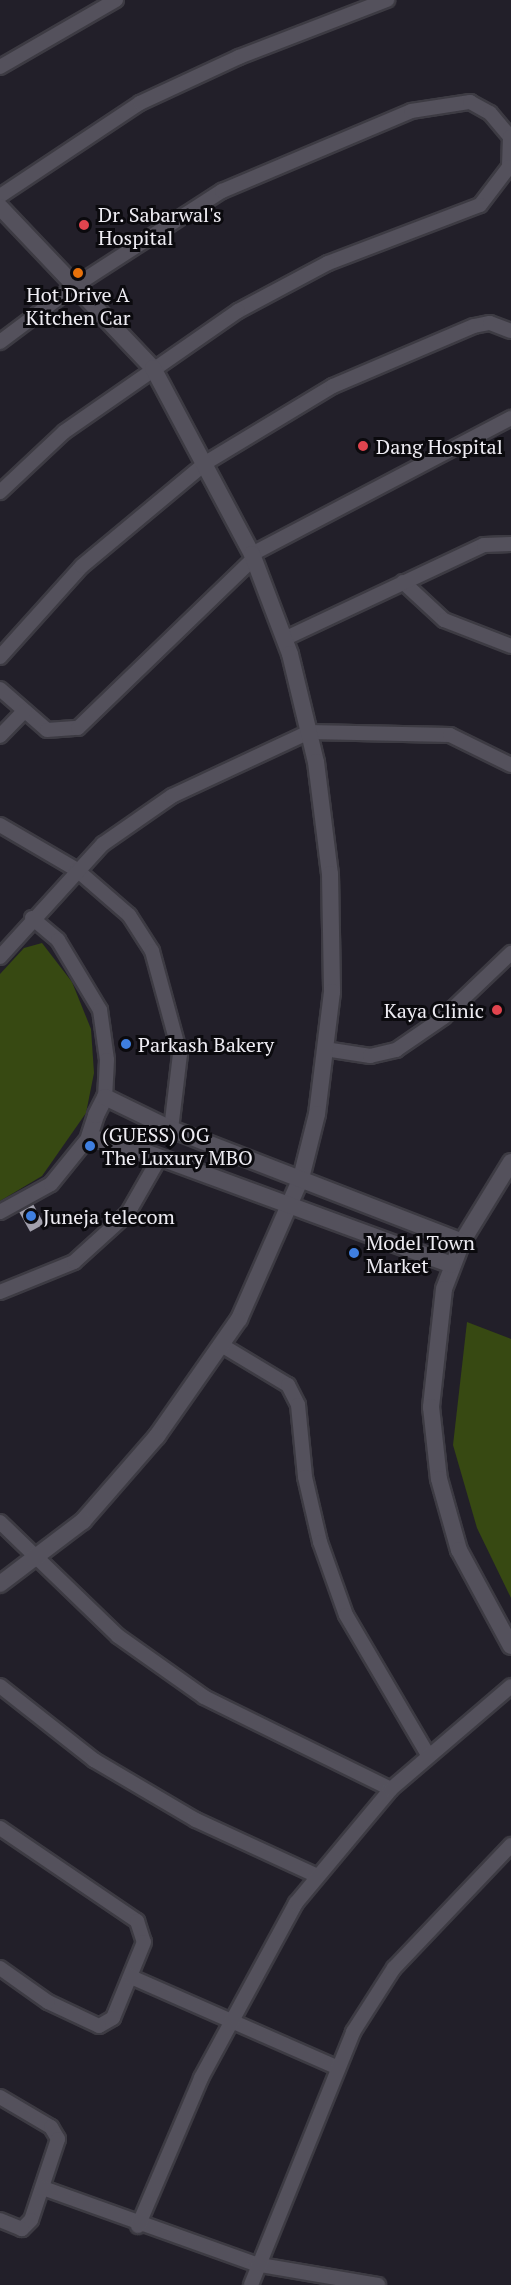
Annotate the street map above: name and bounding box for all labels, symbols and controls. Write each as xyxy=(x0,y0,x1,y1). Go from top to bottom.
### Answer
place label: Dr. Sabarwal's Hospital xyxy=(98,202,222,249)
marker: Dr. Sabarwal's Hospital xyxy=(75,216,93,234)
marker: Hot Drive A Kitchen Car xyxy=(71,266,85,280)
place label: Hot Drive A Kitchen Car xyxy=(26,282,130,329)
place label: Dang Hospital xyxy=(376,434,503,458)
marker: Dang Hospital xyxy=(354,437,372,455)
place label: Kaya Clinic xyxy=(384,998,484,1022)
marker: Kaya Clinic xyxy=(488,1001,506,1019)
place label: Parkash Bakery xyxy=(138,1032,274,1056)
marker: Parkash Bakery xyxy=(119,1037,133,1051)
place label: (GUESS) OG The Luxury MBO xyxy=(102,1122,253,1169)
marker: (GUESS) OG The Luxury MBO xyxy=(83,1139,97,1153)
place label: Juneja telecom xyxy=(43,1204,175,1228)
marker: Juneja telecom xyxy=(24,1209,38,1223)
place label: Model Town Market xyxy=(366,1230,475,1277)
marker: Model Town Market xyxy=(347,1246,361,1260)

